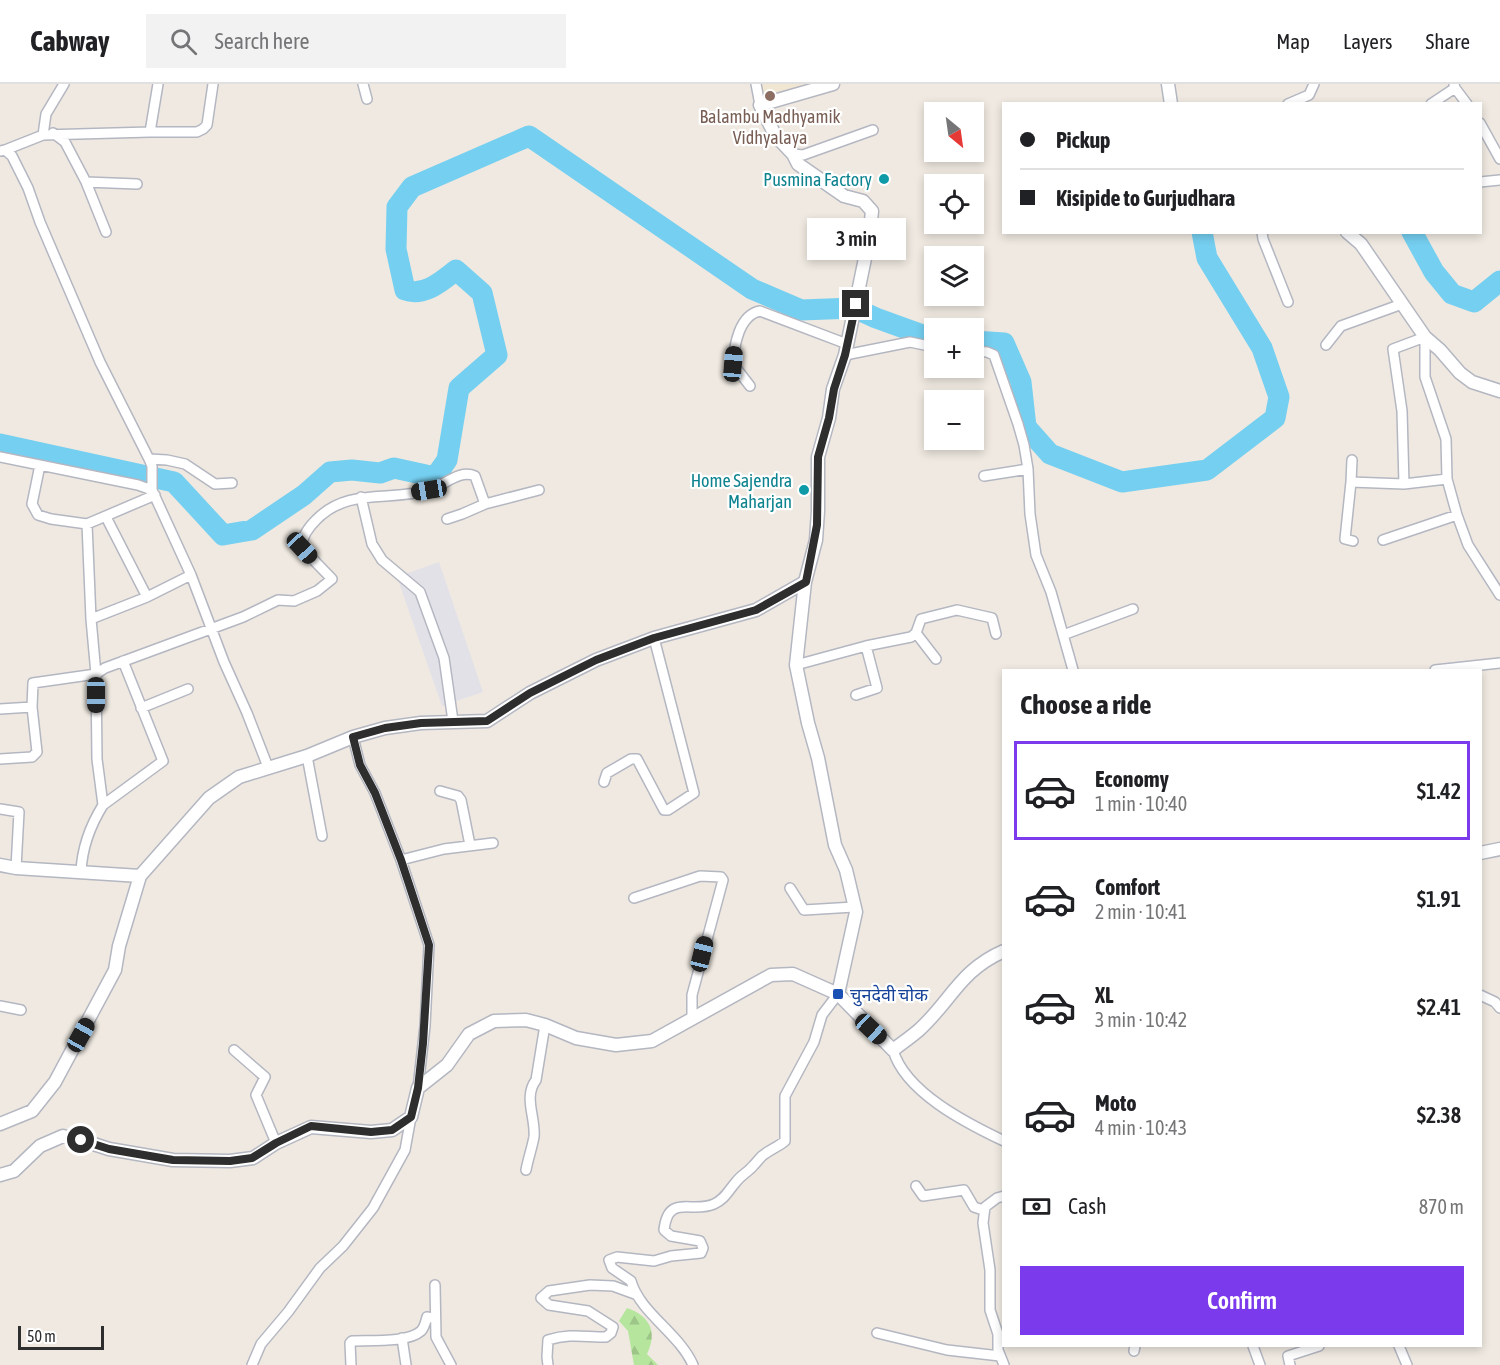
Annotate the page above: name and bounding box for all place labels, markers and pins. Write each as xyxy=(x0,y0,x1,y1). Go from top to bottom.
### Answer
marker: Balambu Madhyamik Vidhyalaya xyxy=(763,89,777,103)
place label: Balambu Madhyamik Vidhyalaya xyxy=(699,106,841,148)
place label: Pusmina Factory xyxy=(763,169,872,190)
marker: Pusmina Factory xyxy=(877,172,891,186)
place label: Home Sajendra Maharjan xyxy=(691,470,792,512)
marker: Home Sajendra Maharjan xyxy=(797,483,811,497)
place label: चुनदेवी चोक xyxy=(850,984,929,1007)
marker: चुनदेवी चोक xyxy=(831,987,845,1001)

